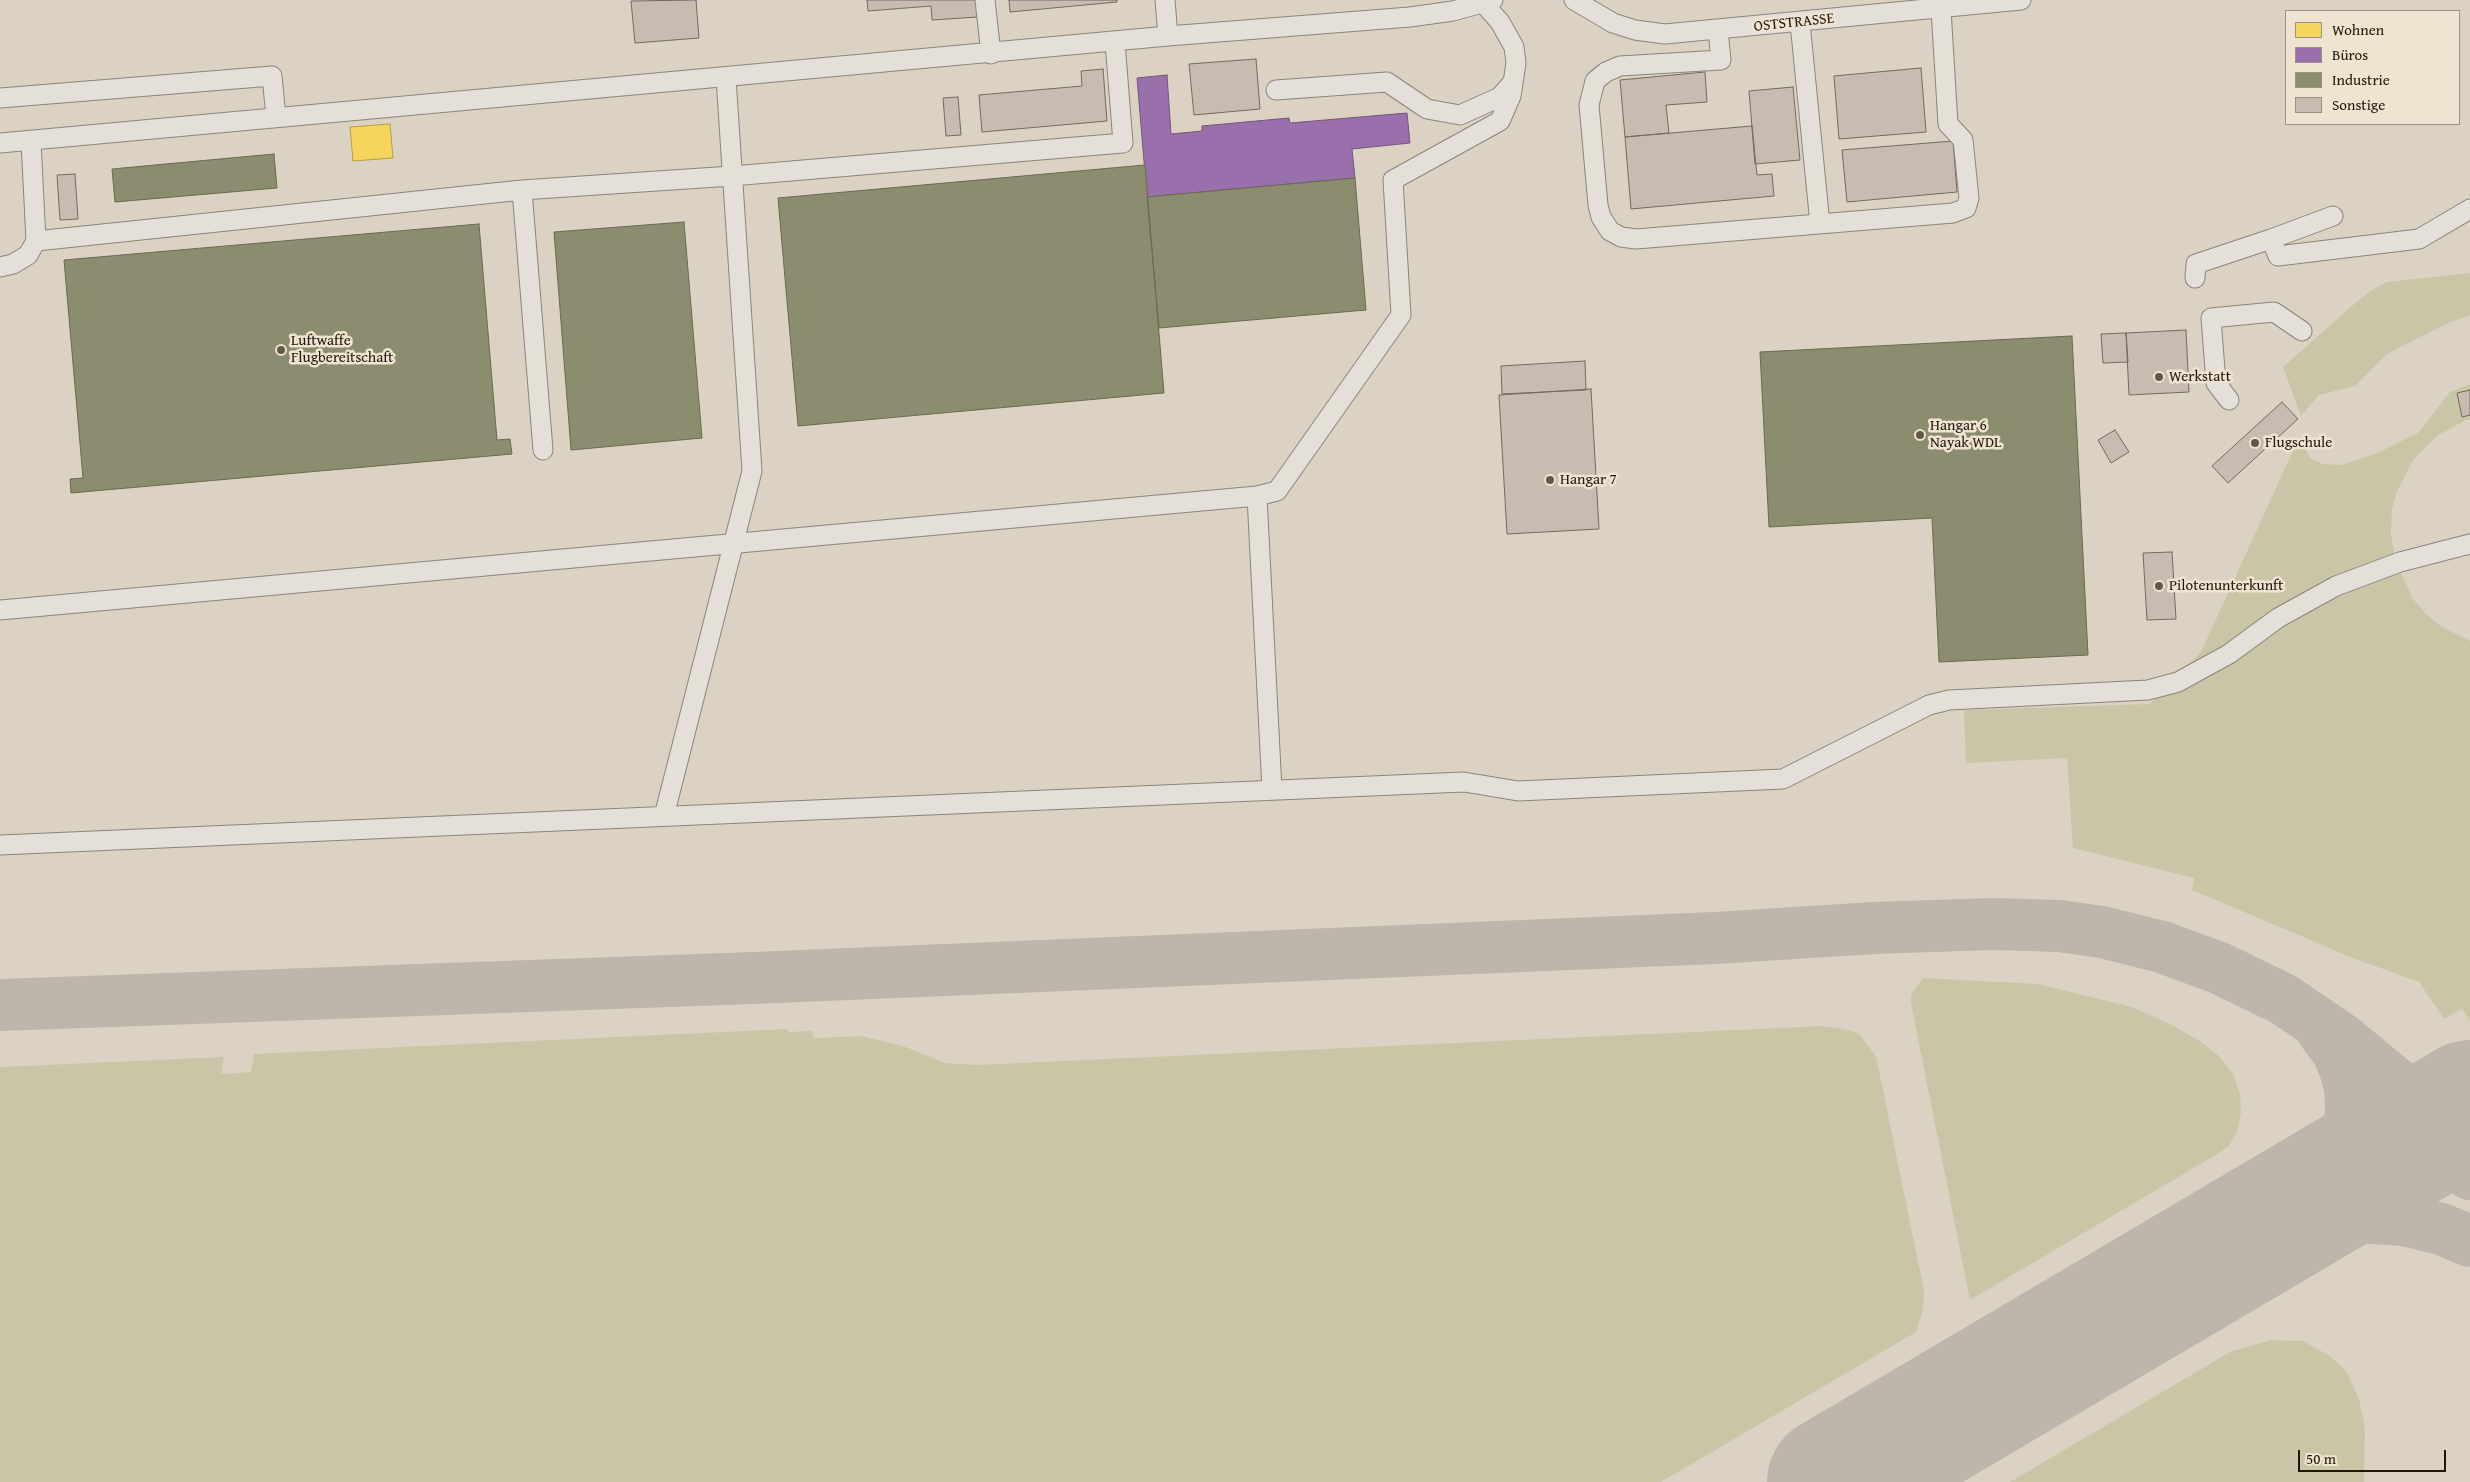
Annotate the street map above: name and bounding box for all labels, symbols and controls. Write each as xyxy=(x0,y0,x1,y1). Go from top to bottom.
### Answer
street label: OSTSTRASSE xyxy=(1753,10,1835,36)
legend xyxy=(2285,10,2460,125)
text: Wohnen xyxy=(2332,19,2384,40)
text: Büros xyxy=(2332,44,2368,65)
text: Industrie xyxy=(2332,69,2390,90)
text: Sonstige xyxy=(2332,94,2385,115)
place label: Luftwaffe Flugbereitschaft xyxy=(291,332,393,367)
marker: Luftwaffe Flugbereitschaft xyxy=(275,344,287,356)
place label: Werkstatt xyxy=(2169,368,2231,386)
marker: Werkstatt xyxy=(2153,371,2165,383)
place label: Hangar 6 Nayak WDL xyxy=(1930,417,2001,452)
marker: Hangar 6 Nayak WDL xyxy=(1914,429,1926,441)
place label: Flugschule xyxy=(2265,434,2332,452)
marker: Flugschule xyxy=(2249,437,2261,449)
place label: Hangar 7 xyxy=(1560,471,1617,489)
marker: Hangar 7 xyxy=(1544,474,1556,486)
place label: Pilotenunterkunft xyxy=(2169,577,2283,595)
marker: Pilotenunterkunft xyxy=(2153,580,2165,592)
scale bar xyxy=(2300,1440,2448,1472)
text: 50 m xyxy=(2306,1448,2336,1469)

